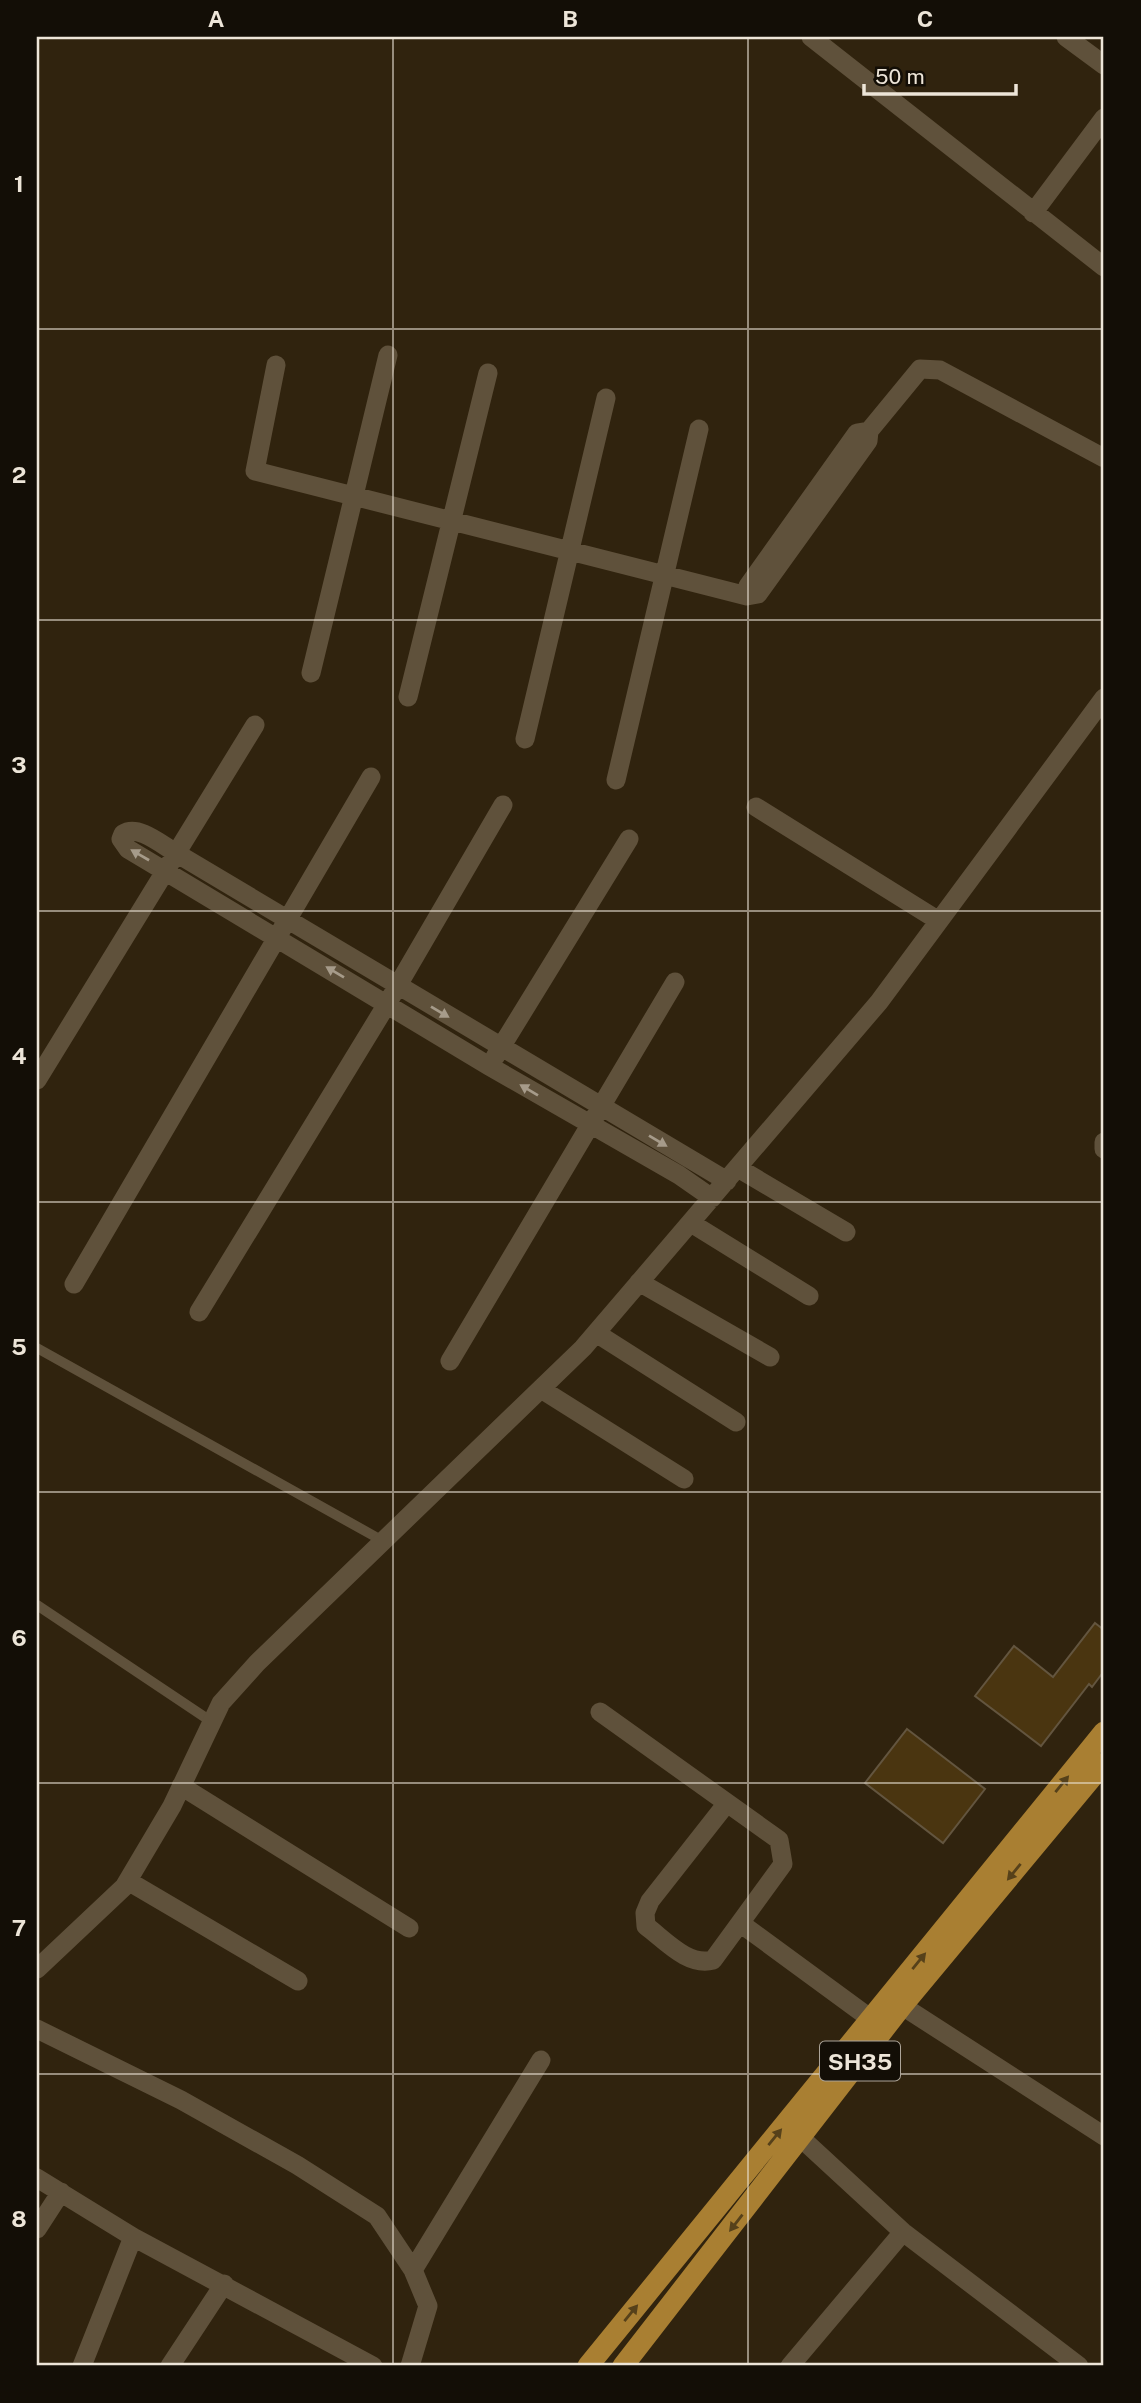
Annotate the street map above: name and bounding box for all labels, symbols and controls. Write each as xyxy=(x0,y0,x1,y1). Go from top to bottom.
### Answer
text: A xyxy=(208,5,225,32)
text: B xyxy=(562,5,578,32)
text: C xyxy=(917,5,933,32)
scale bar xyxy=(864,52,1017,96)
text: 50 m xyxy=(875,64,925,89)
text: 1 xyxy=(14,170,24,197)
text: 2 xyxy=(12,461,26,488)
text: 3 xyxy=(11,751,27,778)
one-way arrow xyxy=(130,849,149,862)
one-way arrow xyxy=(325,966,344,979)
one-way arrow xyxy=(431,1005,450,1018)
text: 4 xyxy=(11,1042,27,1069)
one-way arrow xyxy=(520,1084,539,1096)
one-way arrow xyxy=(649,1134,668,1147)
text: 5 xyxy=(11,1333,27,1360)
text: 6 xyxy=(11,1624,27,1651)
one-way arrow xyxy=(1054,1776,1069,1793)
one-way arrow xyxy=(1007,1864,1022,1881)
text: 7 xyxy=(12,1914,26,1941)
one-way arrow xyxy=(911,1953,926,1971)
road number: SH35 xyxy=(820,2042,900,2080)
one-way arrow xyxy=(767,2129,782,2146)
text: 8 xyxy=(11,2205,27,2232)
one-way arrow xyxy=(729,2214,743,2232)
one-way arrow xyxy=(623,2305,638,2322)

